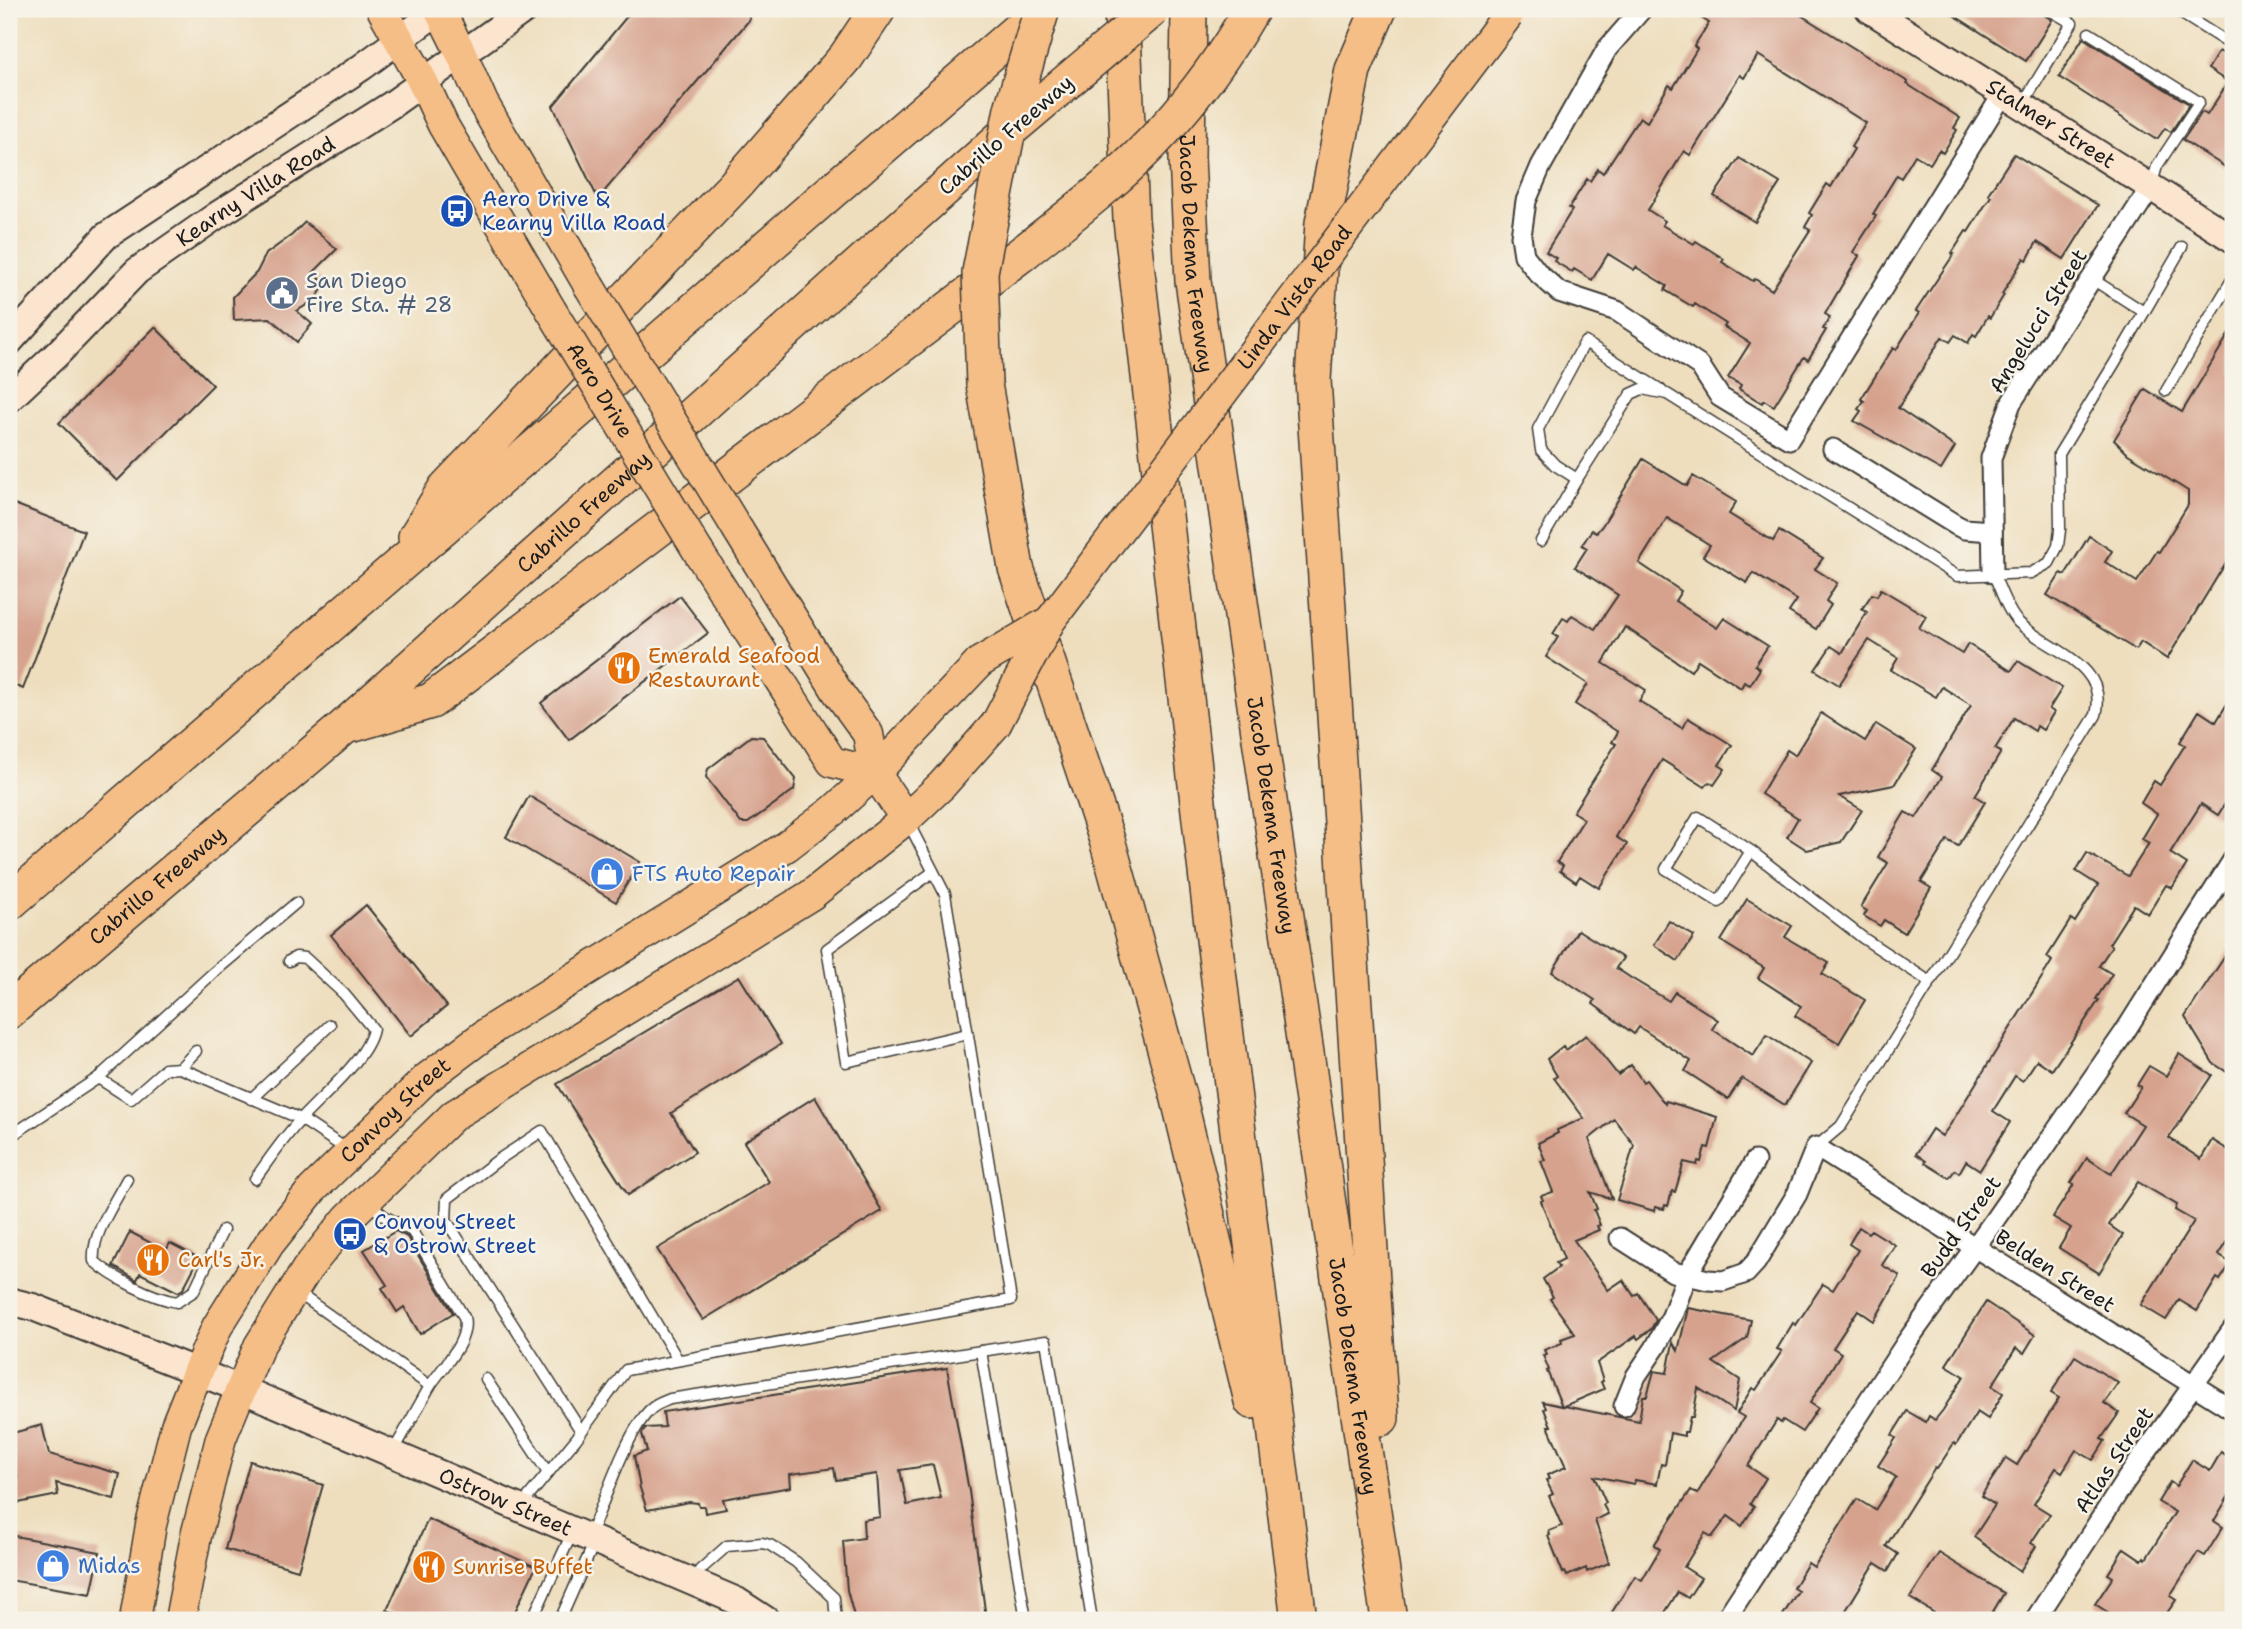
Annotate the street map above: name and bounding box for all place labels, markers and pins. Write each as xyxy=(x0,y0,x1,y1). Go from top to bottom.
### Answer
place label: Aero Drive & Kearny Villa Road xyxy=(482,185,666,237)
bus stop icon: Aero Drive & Kearny Villa Road xyxy=(438,192,476,230)
place label: San Diego Fire Sta. # 28 xyxy=(306,267,453,319)
public building icon: San Diego Fire Sta. # 28 xyxy=(263,274,301,312)
place label: Emerald Seafood Restaurant xyxy=(648,642,820,694)
restaurant icon: Emerald Seafood Restaurant xyxy=(605,649,643,687)
shop icon: FTS Auto Repair xyxy=(588,855,626,893)
place label: FTS Auto Repair xyxy=(632,860,796,888)
place label: Convoy Street & Ostrow Street xyxy=(374,1208,537,1260)
bus stop icon: Convoy Street & Ostrow Street xyxy=(331,1215,369,1253)
restaurant icon: Carl's Jr. xyxy=(134,1241,172,1279)
place label: Carl's Jr. xyxy=(178,1246,265,1274)
shop icon: Midas xyxy=(34,1547,72,1585)
restaurant icon: Sunrise Buffet xyxy=(410,1548,448,1586)
place label: Midas xyxy=(78,1552,141,1580)
place label: Sunrise Buffet xyxy=(453,1553,593,1581)

